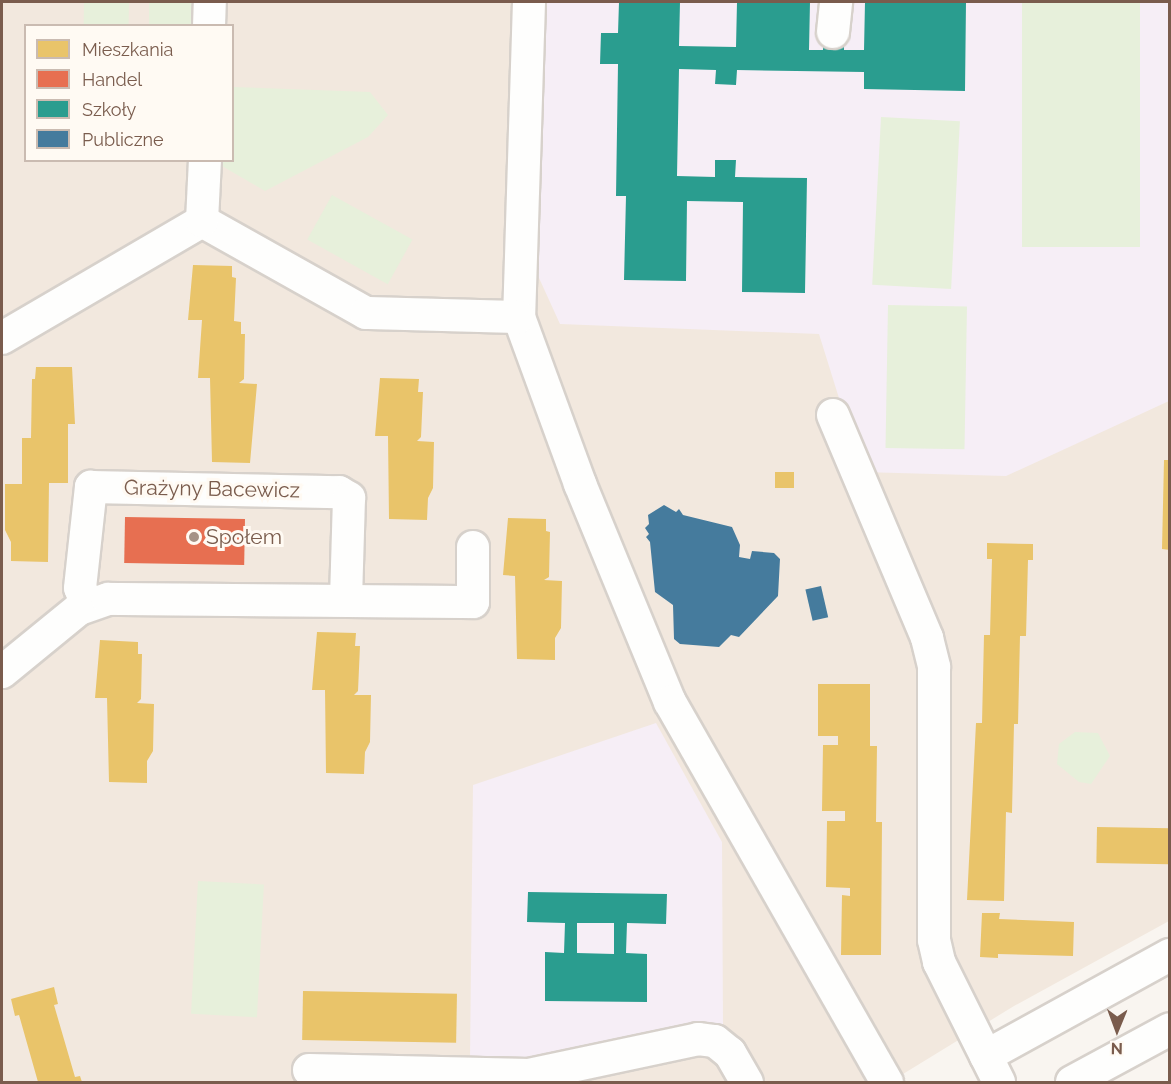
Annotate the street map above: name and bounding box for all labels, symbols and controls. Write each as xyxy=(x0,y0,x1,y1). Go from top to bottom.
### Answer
legend xyxy=(24,24,234,162)
text: Mieszkania xyxy=(82,39,173,60)
text: Handel xyxy=(82,69,142,90)
text: Szkoły xyxy=(82,99,136,120)
text: Publiczne xyxy=(82,129,164,150)
street label: Grażyny Bacewicz xyxy=(123,475,301,503)
place label: Społem xyxy=(206,524,282,550)
marker: Społem xyxy=(187,530,201,544)
north arrow xyxy=(1087,1000,1147,1060)
text: N xyxy=(1110,1039,1123,1058)

